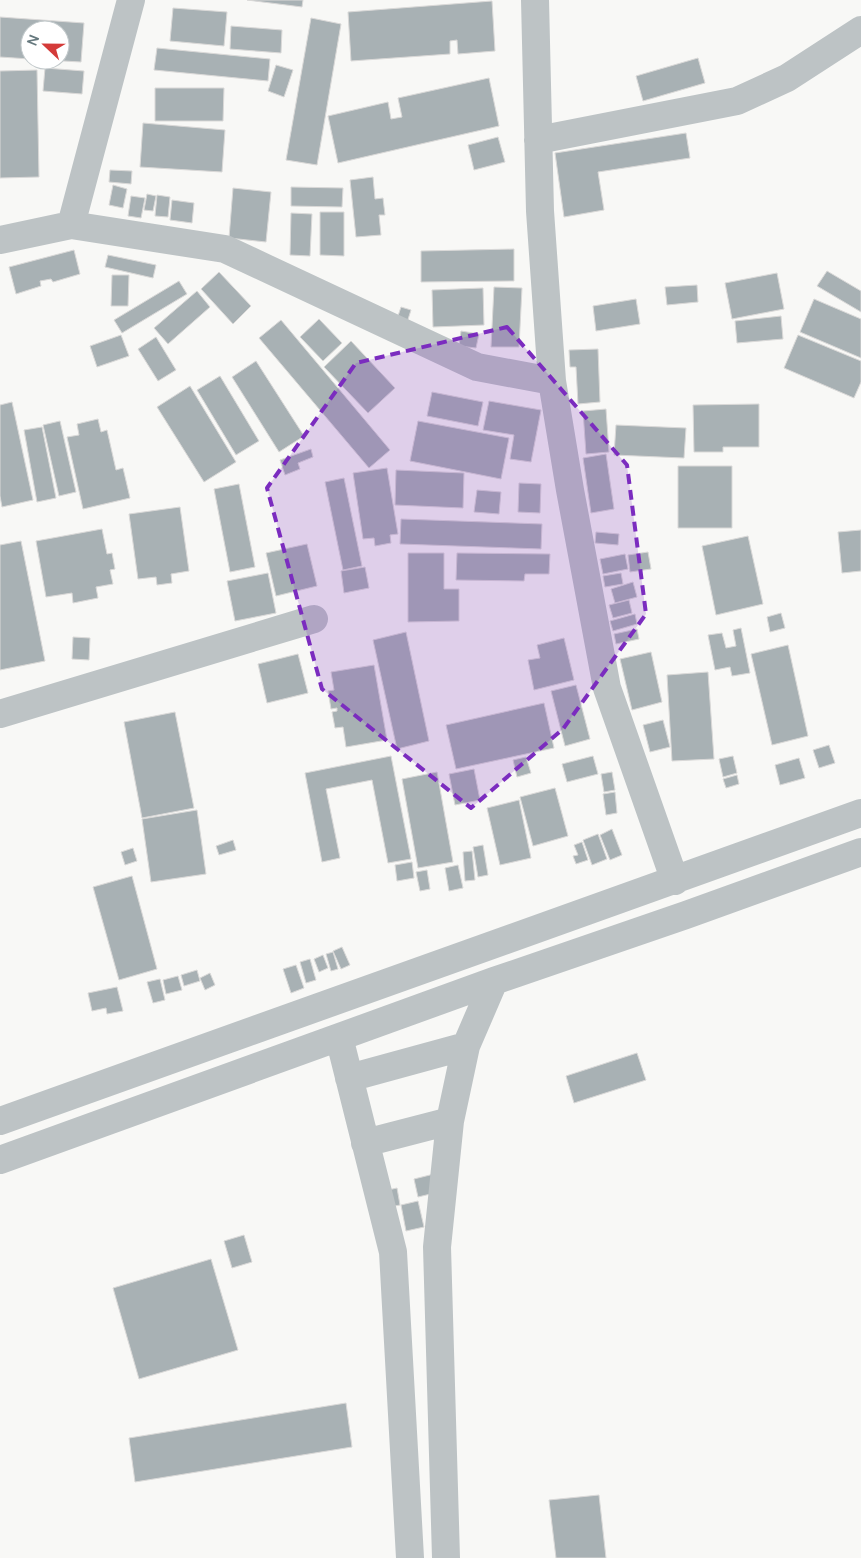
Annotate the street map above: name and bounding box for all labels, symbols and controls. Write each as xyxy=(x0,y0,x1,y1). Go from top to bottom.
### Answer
north arrow xyxy=(20,20,70,70)
text: N xyxy=(22,32,43,48)

